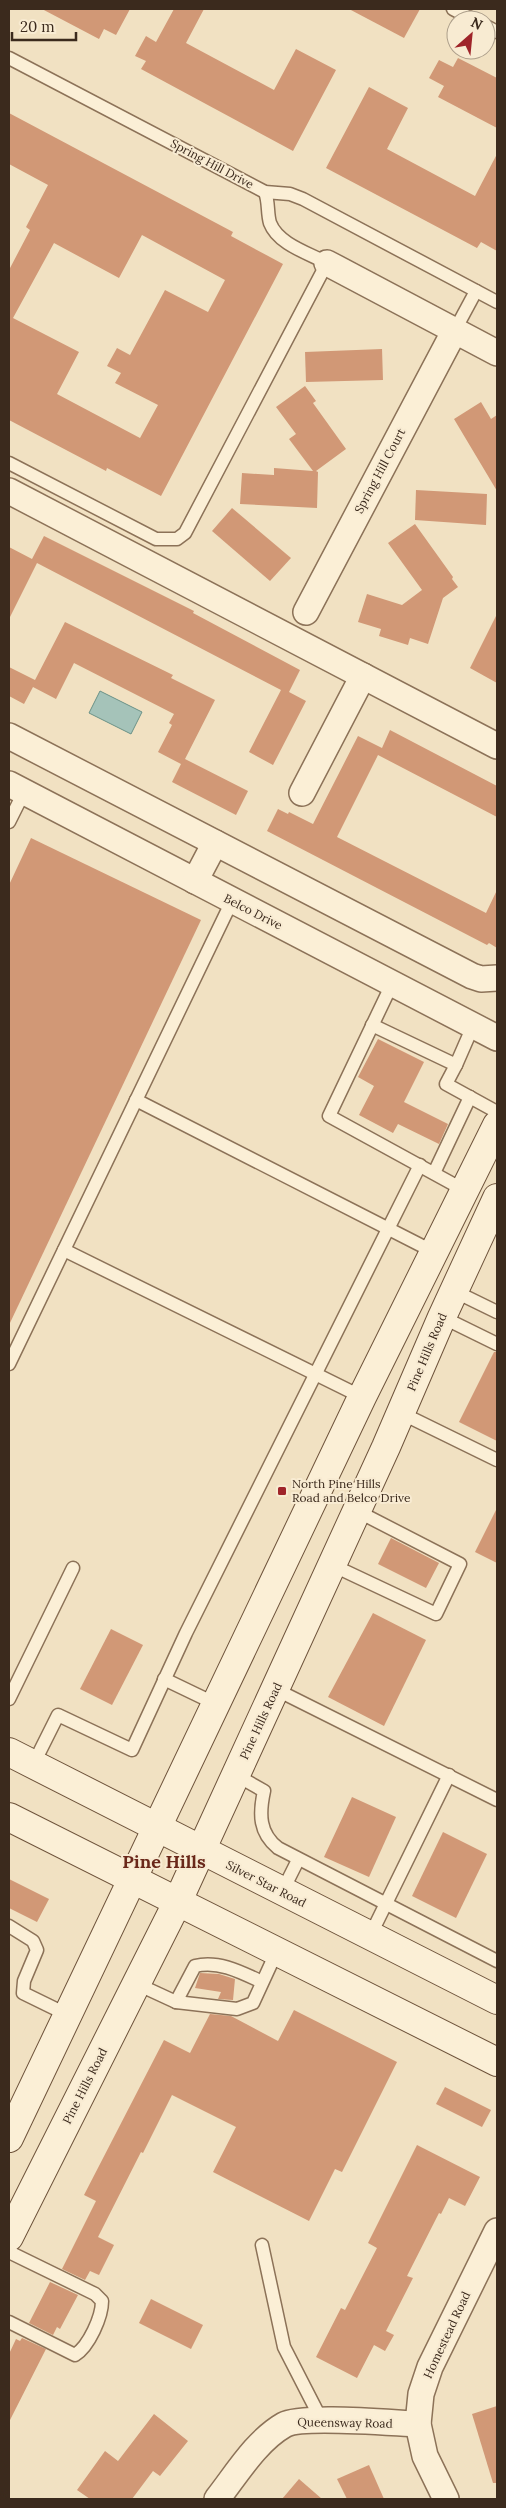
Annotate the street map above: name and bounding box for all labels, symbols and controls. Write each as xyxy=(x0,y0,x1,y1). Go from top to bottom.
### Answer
scale bar xyxy=(12,10,76,42)
north arrow xyxy=(446,10,496,60)
text: N xyxy=(468,13,486,34)
text: 20 m xyxy=(20,17,55,36)
street label: Spring Hill Drive xyxy=(168,135,257,192)
street label: Spring Hill Court xyxy=(351,425,408,516)
street label: Belco Drive xyxy=(221,890,285,933)
street label: Pine Hills Road xyxy=(403,1311,450,1393)
place label: North Pine Hills Road and Belco Drive xyxy=(292,1476,411,1505)
marker: North Pine Hills Road and Belco Drive xyxy=(276,1485,288,1497)
street label: Pine Hills Road xyxy=(236,1680,285,1762)
district label: Pine Hills xyxy=(122,1850,206,1873)
street label: Silver Star Road xyxy=(224,1857,309,1910)
street label: Pine Hills Road xyxy=(59,2045,110,2126)
street label: Homestead Road xyxy=(420,2289,473,2381)
street label: Queensway Road xyxy=(297,2414,393,2431)

